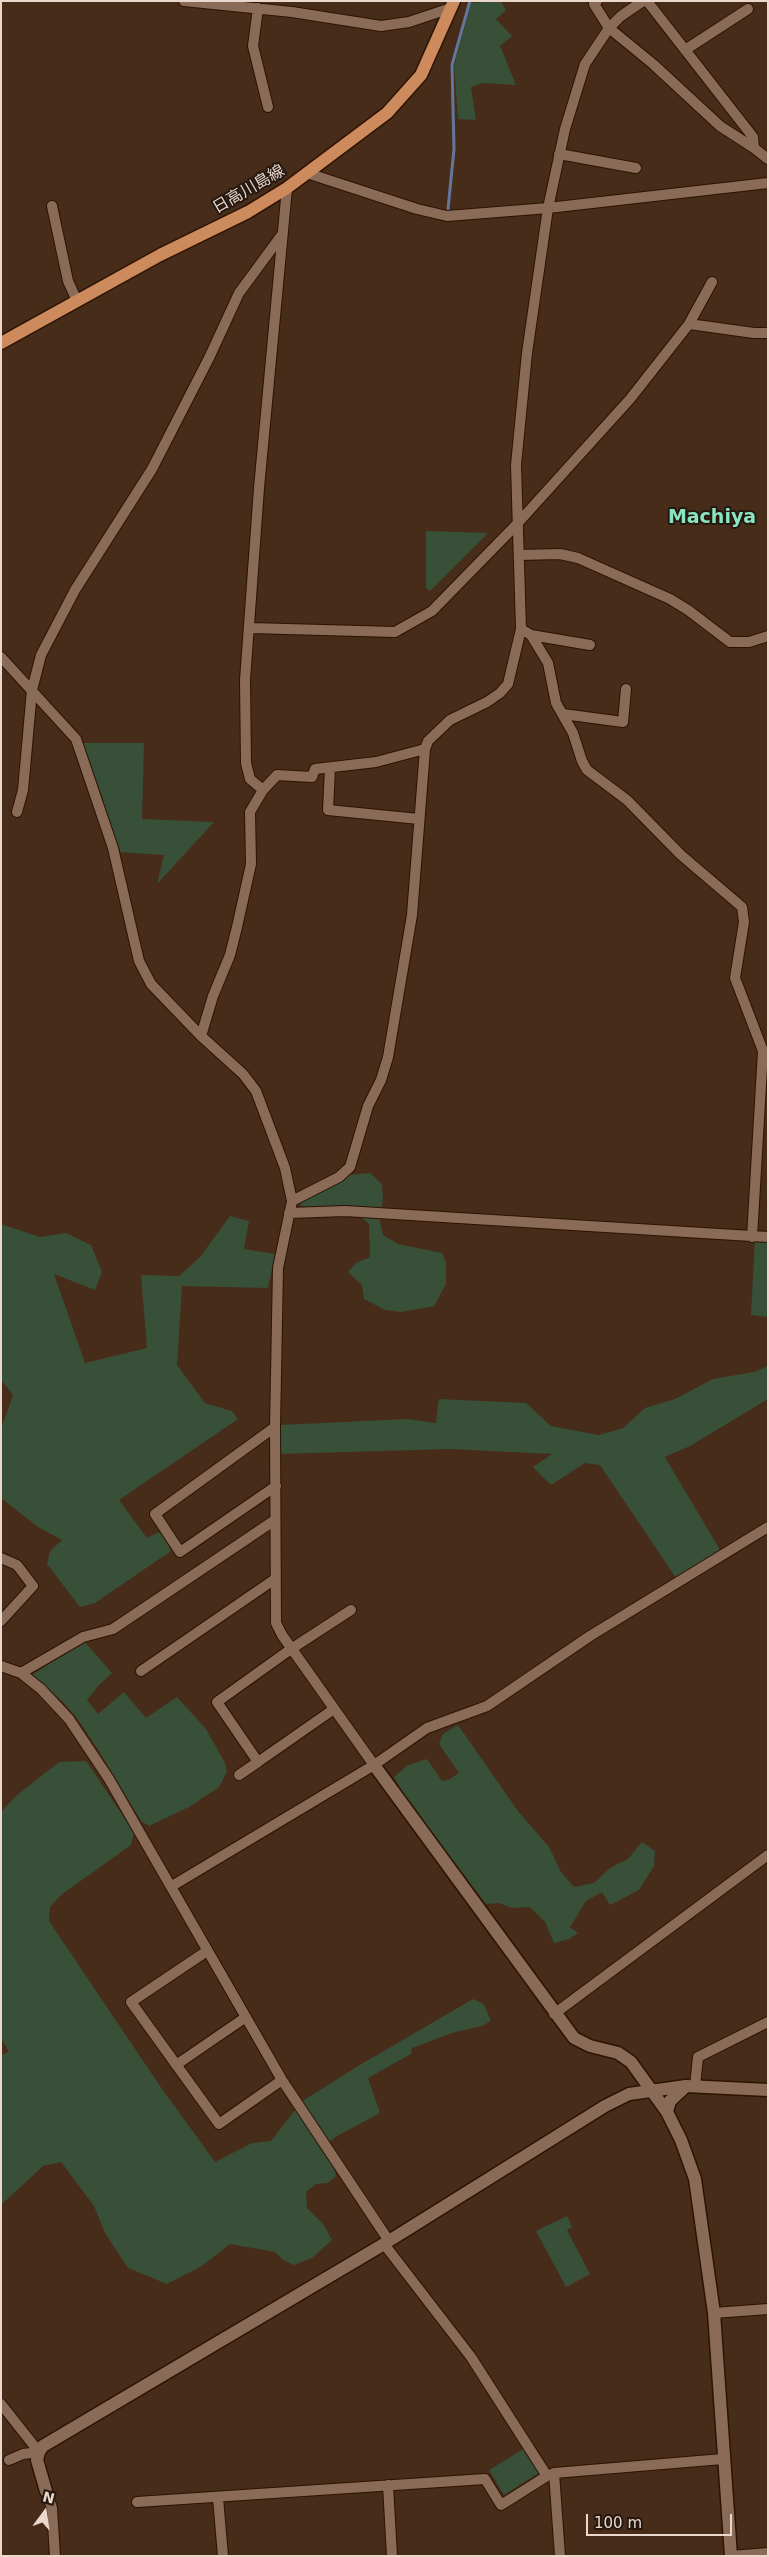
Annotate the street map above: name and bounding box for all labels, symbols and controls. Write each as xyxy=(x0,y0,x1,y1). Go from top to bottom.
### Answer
street label: 日高川島線 xyxy=(210,162,288,218)
district label: Machiya xyxy=(668,507,756,529)
north arrow xyxy=(20,2487,70,2537)
text: N xyxy=(41,2488,56,2507)
scale bar xyxy=(589,2504,735,2536)
text: 100 m xyxy=(594,2514,642,2532)

